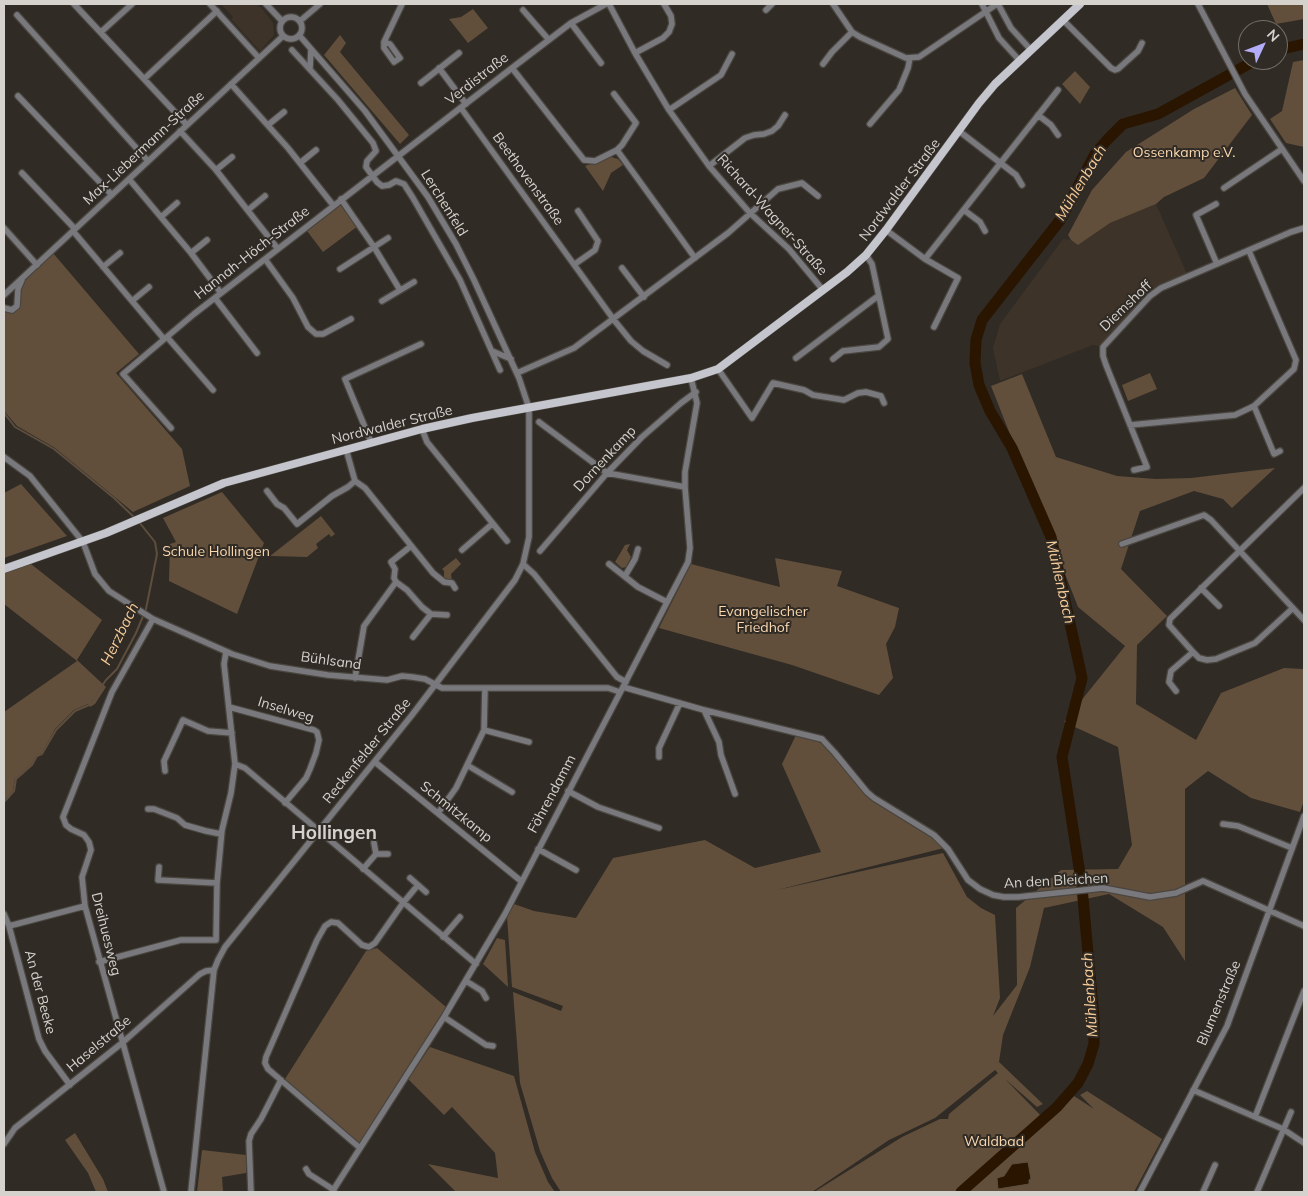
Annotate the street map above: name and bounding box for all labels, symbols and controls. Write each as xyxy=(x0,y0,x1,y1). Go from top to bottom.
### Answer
north arrow xyxy=(1238,20,1288,70)
text: N xyxy=(1263,25,1283,45)
street label: Verdistraße xyxy=(442,49,512,109)
street label: Max-Liebermann-Straße xyxy=(80,87,208,209)
street label: Beethovenstraße xyxy=(489,129,567,229)
street label: Nordwalder Straße xyxy=(856,135,944,245)
water label: Mühlenbach xyxy=(1051,142,1111,224)
park label: Ossenkamp e.V. xyxy=(1133,145,1235,161)
street label: Richard-Wagner-Straße xyxy=(713,151,831,279)
street label: Lerchenfeld xyxy=(417,167,471,239)
street label: Hannah-Höch-Straße xyxy=(191,203,313,303)
street label: Diemshoff xyxy=(1096,277,1156,335)
street label: Nordwalder Straße xyxy=(330,402,454,448)
street label: Dornenkamp xyxy=(570,423,640,495)
water label: Mühlenbach xyxy=(1042,539,1078,625)
park label: Schule Hollingen xyxy=(162,544,270,560)
water label: Herzbach xyxy=(97,600,143,668)
park label: Evangelischer Friedhof xyxy=(718,604,808,636)
street label: Bühlsand xyxy=(300,648,362,674)
street label: Inselweg xyxy=(256,694,316,726)
street label: Reckenfelder Straße xyxy=(319,695,415,807)
street label: Föhrendamm xyxy=(524,752,580,836)
street label: Schmitzkamp xyxy=(417,778,495,846)
district label: Hollingen xyxy=(291,822,377,844)
street label: An den Bleichen xyxy=(1003,870,1109,892)
street label: Dreihuesweg xyxy=(88,891,124,977)
street label: An der Beeke xyxy=(21,948,59,1036)
water label: Mühlenbach xyxy=(1078,952,1102,1038)
street label: Blumenstraße xyxy=(1194,958,1244,1048)
street label: Haselstraße xyxy=(63,1012,135,1076)
park label: Waldbad xyxy=(964,1134,1024,1150)

